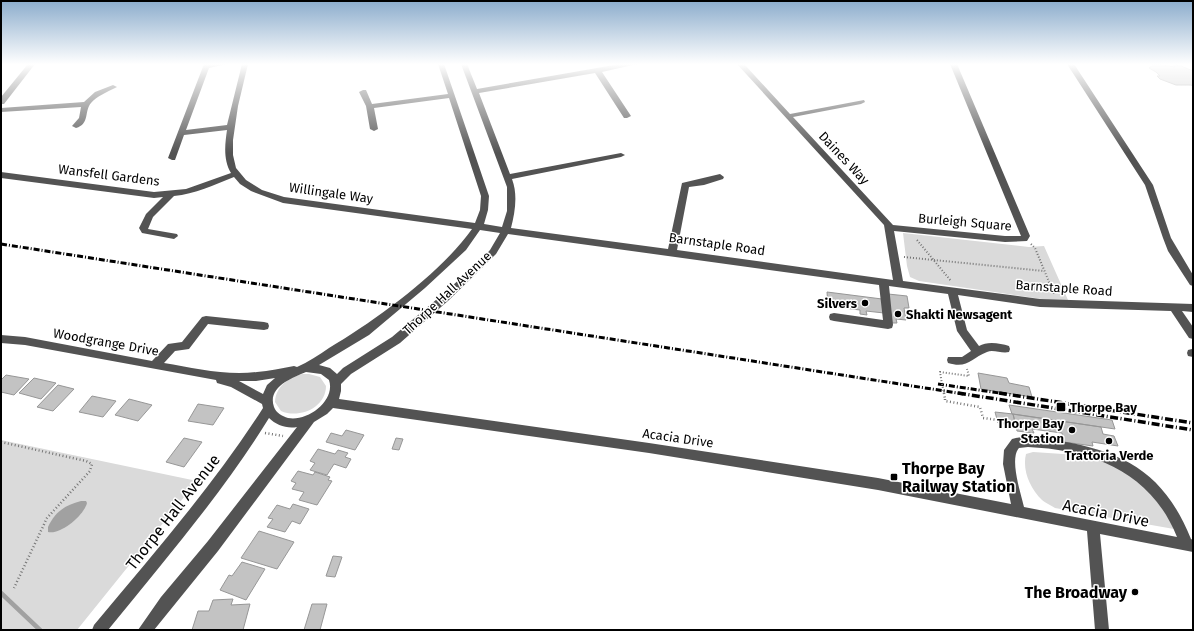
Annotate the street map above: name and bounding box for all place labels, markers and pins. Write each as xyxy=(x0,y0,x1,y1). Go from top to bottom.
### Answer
place label: Silvers xyxy=(817,296,858,311)
marker: Silvers xyxy=(860,298,870,308)
place label: Shakti Newsagent xyxy=(906,307,1013,322)
marker: Shakti Newsagent xyxy=(893,309,903,319)
place label: Thorpe Bay xyxy=(1070,400,1137,415)
marker: Thorpe Bay xyxy=(1055,401,1067,413)
place label: Thorpe Bay Station xyxy=(997,416,1064,446)
marker: Thorpe Bay Station xyxy=(1067,425,1077,435)
marker: Trattoria Verde xyxy=(1104,436,1114,446)
place label: Trattoria Verde xyxy=(1064,448,1154,463)
place label: Thorpe Bay Railway Station xyxy=(902,459,1015,496)
marker: Thorpe Bay Railway Station xyxy=(889,472,899,482)
place label: The Broadway xyxy=(1025,583,1128,602)
marker: The Broadway xyxy=(1130,587,1140,597)

